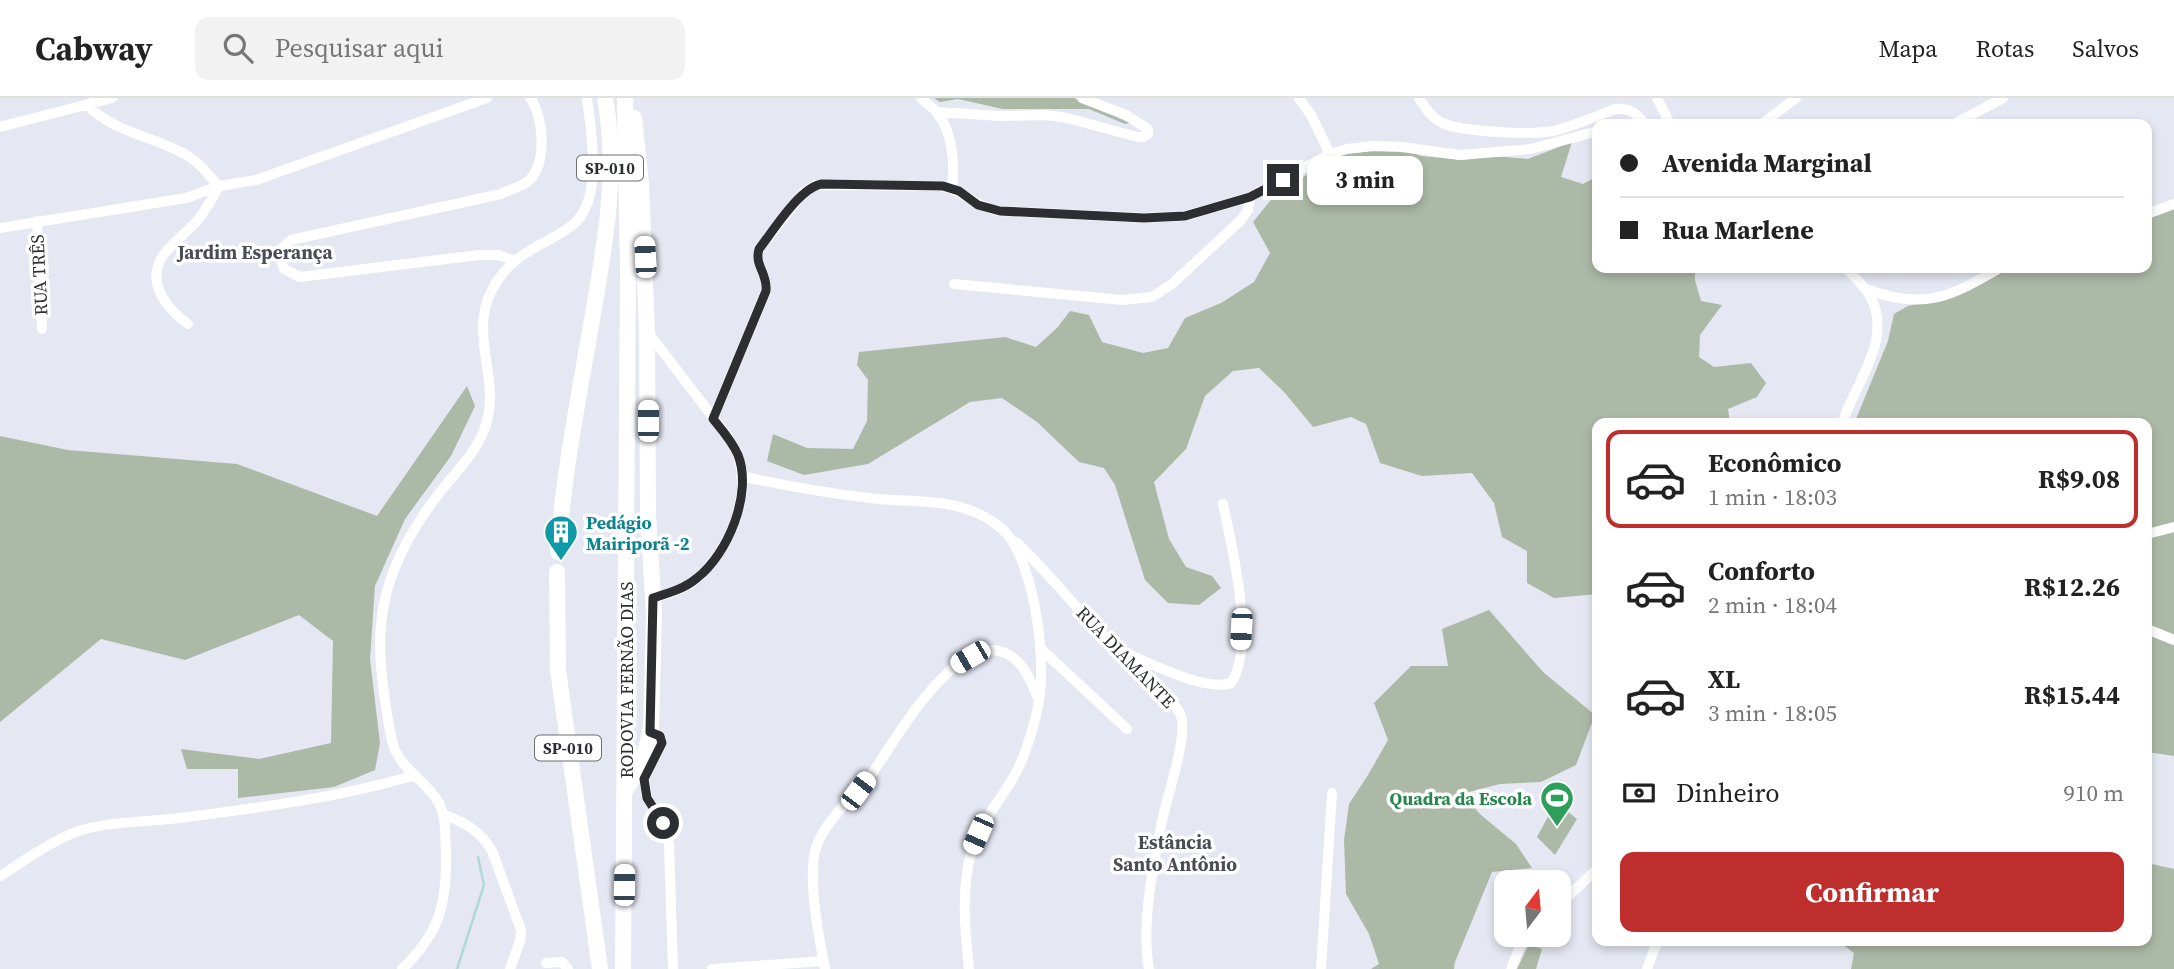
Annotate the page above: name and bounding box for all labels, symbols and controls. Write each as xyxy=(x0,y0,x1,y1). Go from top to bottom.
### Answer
search box xyxy=(195,17,685,80)
text: Cabway xyxy=(35,26,153,71)
icon: search xyxy=(219,29,257,67)
text: Pesquisar aqui xyxy=(275,30,444,66)
text: Mapa xyxy=(1878,32,1938,65)
text: Rotas xyxy=(1976,32,2034,65)
text: Salvos xyxy=(2072,32,2139,65)
text: Avenida Marginal xyxy=(1662,145,1872,181)
callout: 3 min xyxy=(1308,155,1423,204)
road number: SP-010 xyxy=(577,156,643,180)
route end xyxy=(1267,164,1299,196)
text: 3 min xyxy=(1335,164,1395,196)
text: Rua Marlene xyxy=(1662,212,1814,248)
street label: RUA TRÊS xyxy=(24,234,54,316)
car xyxy=(634,235,657,279)
district label: Jardim Esperança xyxy=(176,239,333,265)
car xyxy=(638,400,659,442)
text: Econômico xyxy=(1708,445,1841,481)
icon: car xyxy=(1624,448,1687,511)
text: R$9.08 xyxy=(2038,461,2120,497)
text: 1 min · 18:03 xyxy=(1708,481,1837,513)
place label: Pedágio Mairiporã -2 xyxy=(586,510,690,556)
building icon: Pedágio Mairiporã -2 xyxy=(542,513,580,562)
text: Conforto xyxy=(1708,553,1815,589)
icon: car xyxy=(1624,556,1687,619)
text: R$12.26 xyxy=(2024,569,2120,605)
street label: RODOVIA FERNÃO DIAS xyxy=(614,581,639,779)
text: 2 min · 18:04 xyxy=(1708,589,1837,621)
street label: RUA DIAMANTE xyxy=(1071,601,1181,713)
car xyxy=(1230,607,1253,651)
car xyxy=(947,637,994,677)
text: XL xyxy=(1708,661,1740,697)
icon: car xyxy=(1624,664,1687,727)
text: R$15.44 xyxy=(2024,677,2120,713)
text: 3 min · 18:05 xyxy=(1708,697,1837,729)
road number: SP-010 xyxy=(535,736,601,761)
car xyxy=(837,768,880,814)
icon: cash xyxy=(1620,774,1658,812)
text: Dinheiro xyxy=(1676,775,1780,811)
text: 910 m xyxy=(2063,777,2124,809)
sports icon: Quadra da Escola xyxy=(1538,779,1576,828)
place label: Quadra da Escola xyxy=(1390,786,1532,811)
route start xyxy=(647,807,679,839)
car xyxy=(960,811,997,857)
district label: Estância Santo Antônio xyxy=(1113,829,1237,877)
button: Confirmar xyxy=(1620,852,2124,932)
car xyxy=(614,864,635,906)
north arrow xyxy=(1494,870,1572,947)
map controls xyxy=(1494,870,1571,947)

